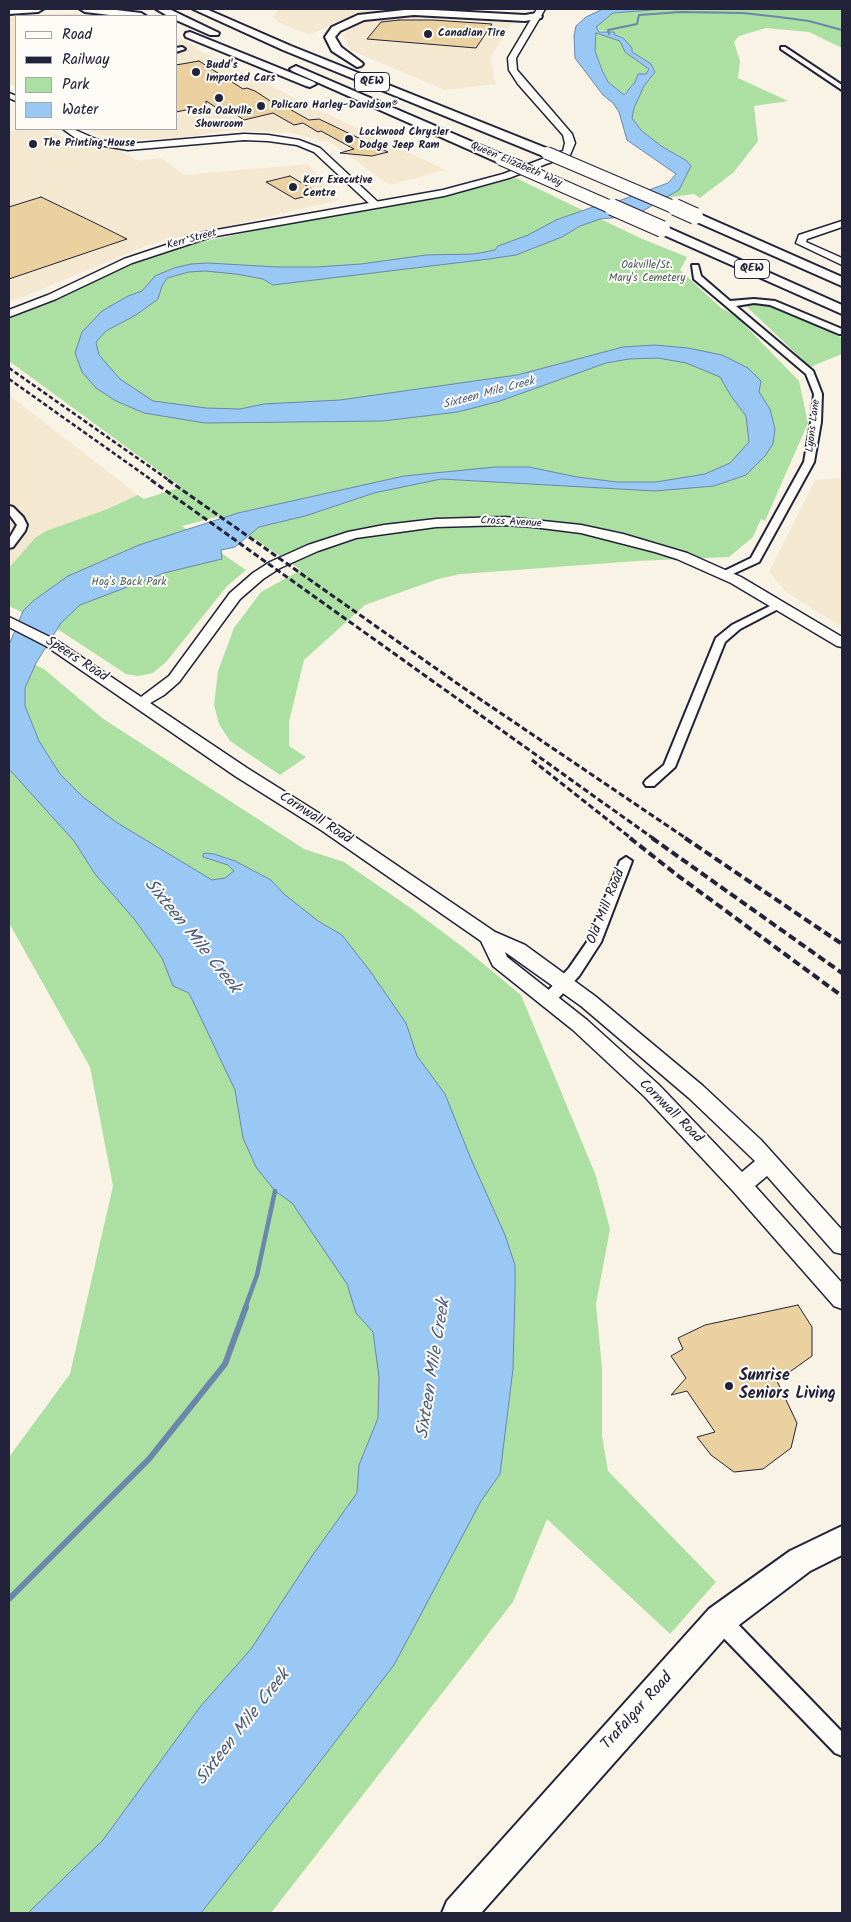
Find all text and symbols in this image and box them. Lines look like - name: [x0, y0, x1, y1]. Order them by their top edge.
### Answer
- legend: [15, 15, 178, 130]
- text: Road: [62, 23, 92, 47]
- place label: Canadian Tire: [438, 27, 505, 41]
- marker: Canadian Tire: [422, 28, 434, 40]
- text: Railway: [62, 48, 109, 72]
- place label: Budd's Imported Cars: [206, 59, 275, 85]
- marker: Budd's Imported Cars: [190, 66, 202, 78]
- road number: QEW: [354, 72, 390, 91]
- text: Park: [62, 73, 89, 97]
- marker: Tesla Oakville Showroom: [213, 92, 225, 104]
- text: Water: [62, 98, 98, 122]
- place label: Policaro Harley-Davidson®: [271, 99, 399, 113]
- marker: Policaro Harley-Davidson®: [255, 100, 267, 112]
- place label: Tesla Oakville Showroom: [186, 105, 252, 131]
- place label: Lockwood Chrysler Dodge Jeep Ram: [359, 126, 449, 152]
- marker: Lockwood Chrysler Dodge Jeep Ram: [343, 133, 355, 145]
- place label: The Printing House: [43, 137, 135, 151]
- marker: The Printing House: [27, 138, 39, 150]
- street label: Queen Elizabeth Way: [468, 140, 564, 190]
- place label: Kerr Executive Centre: [303, 174, 372, 200]
- marker: Kerr Executive Centre: [287, 181, 299, 193]
- street label: Kerr Street: [166, 227, 218, 253]
- park label: Oakville/St. Mary's Cemetery: [609, 259, 685, 285]
- road number: QEW: [734, 260, 770, 278]
- water label: Sixteen Mile Creek: [442, 375, 536, 413]
- street label: Lyons Lane: [804, 399, 824, 453]
- street label: Cross Avenue: [480, 515, 542, 531]
- park label: Hog's Back Park: [92, 576, 166, 590]
- street label: Speers Road: [42, 634, 110, 686]
- street label: Cornwall Road: [275, 789, 355, 849]
- street label: Old Mill Road: [584, 867, 630, 947]
- water label: Sixteen Mile Creek: [138, 875, 244, 999]
- street label: Cornwall Road: [635, 1077, 705, 1147]
- water label: Sixteen Mile Creek: [413, 1298, 457, 1440]
- place label: Sunrise Seniors Living: [739, 1367, 836, 1405]
- marker: Sunrise Seniors Living: [723, 1380, 735, 1392]
- water label: Sixteen Mile Creek: [192, 1666, 296, 1790]
- street label: Trafalgar Road: [598, 1669, 678, 1755]

